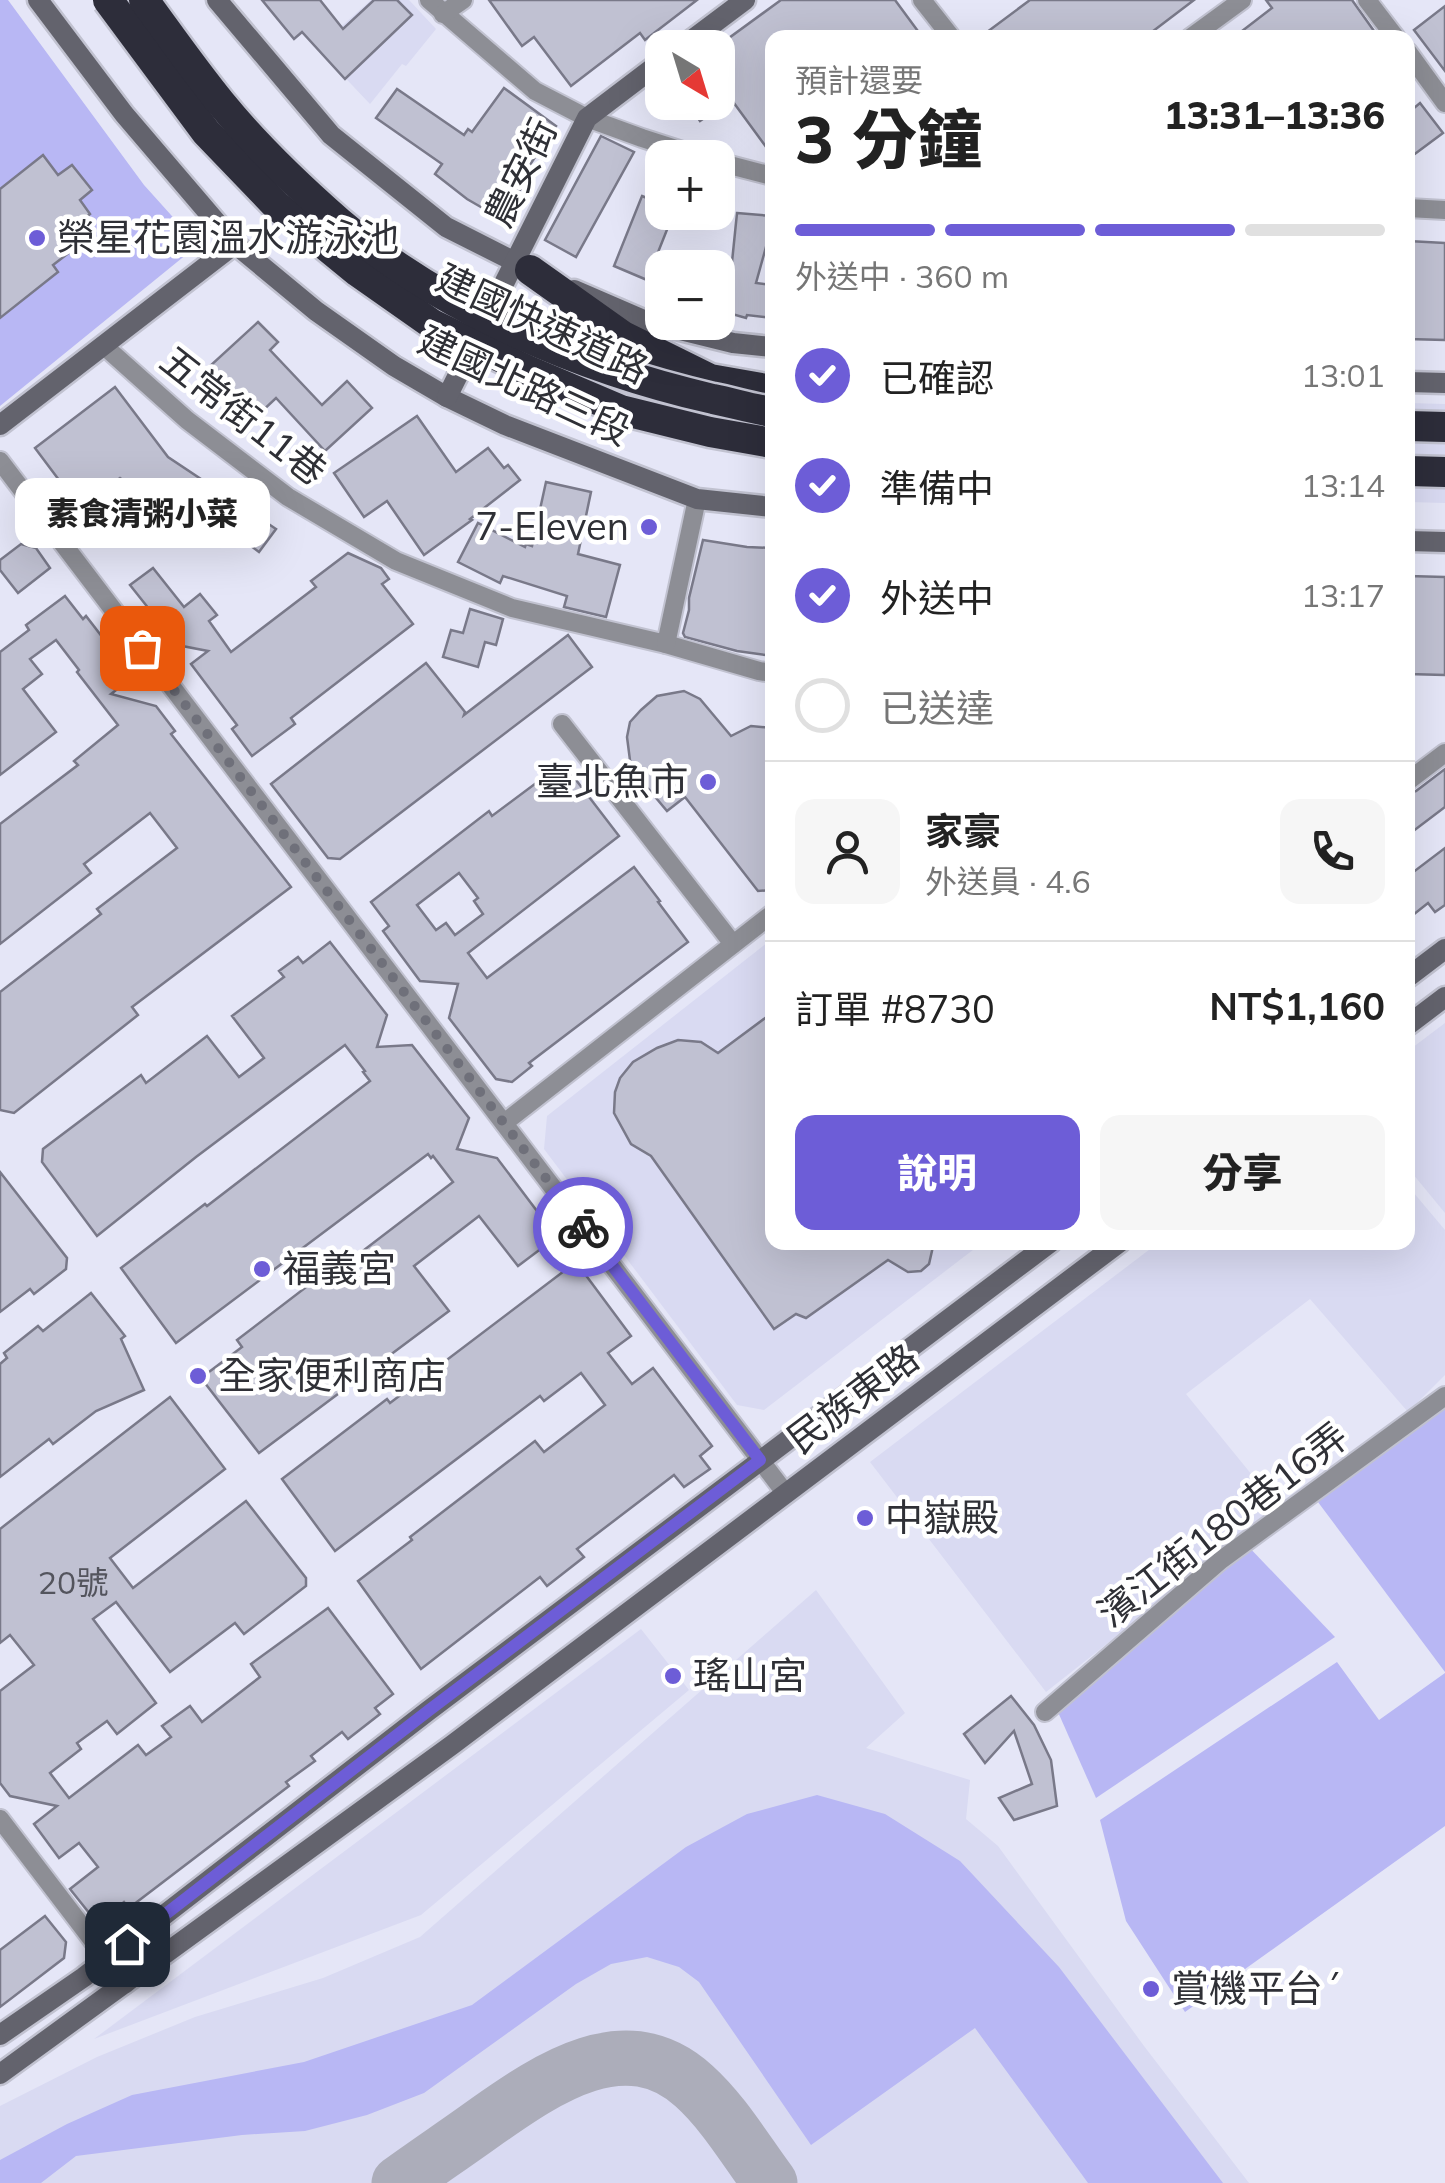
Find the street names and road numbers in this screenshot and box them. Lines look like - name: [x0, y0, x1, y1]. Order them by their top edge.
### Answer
- street label: 農安街: [474, 111, 567, 234]
- street label: 建國快速道路: [429, 253, 656, 393]
- street label: 建國北路三段: [411, 315, 638, 455]
- street label: 五常街11巷: [151, 335, 336, 495]
- street label: 民族東路: [777, 1333, 928, 1463]
- street label: 濱江街180巷16弄: [1088, 1412, 1357, 1637]

